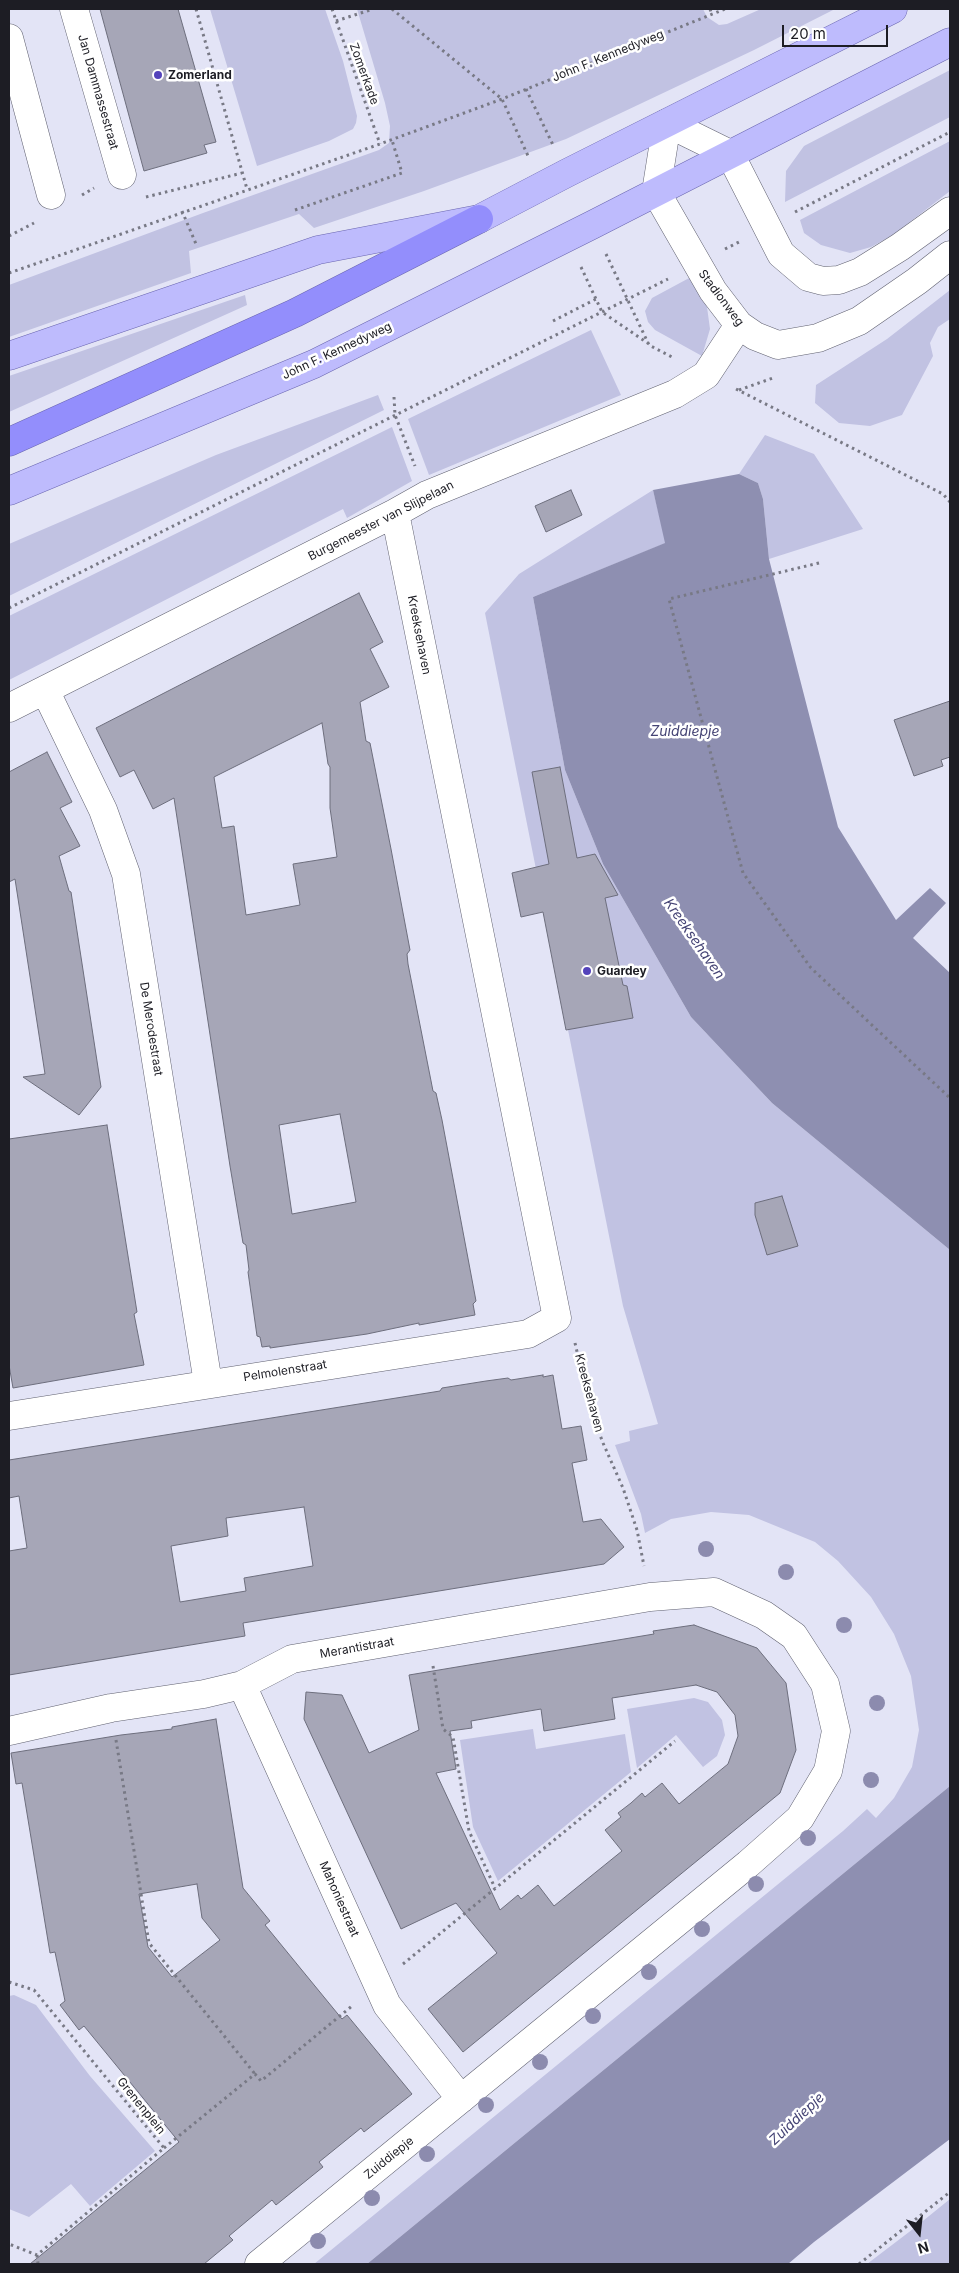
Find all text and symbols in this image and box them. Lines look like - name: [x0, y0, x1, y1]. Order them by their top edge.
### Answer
- scale bar: [784, 15, 890, 47]
- text: 20 m: [790, 24, 826, 43]
- street label: John F. Kennedyweg: [550, 27, 666, 85]
- street label: Jan Dammassestraat: [75, 33, 121, 151]
- street label: Zomerkade: [346, 41, 382, 107]
- place label: Zomerland: [168, 68, 232, 82]
- marker: Zomerland: [152, 69, 164, 81]
- street label: Stadionweg: [695, 267, 747, 329]
- street label: John F. Kennedyweg: [280, 319, 394, 383]
- street label: Burgemeester van Slijpelaan: [306, 478, 456, 564]
- street label: Kreeksehaven: [404, 594, 434, 676]
- water label: Zuiddiepje: [650, 724, 720, 740]
- water label: Kreeksehaven: [660, 896, 728, 982]
- place label: Guardey: [597, 964, 647, 978]
- marker: Guardey: [581, 965, 593, 977]
- street label: De Merodestraat: [136, 981, 166, 1077]
- street label: Kreeksehaven: [572, 1352, 606, 1434]
- street label: Pelmolenstraat: [242, 1357, 328, 1385]
- street label: Merantistraat: [319, 1634, 395, 1662]
- street label: Mahoniestraat: [316, 1859, 362, 1939]
- street label: Grenenplein: [114, 2075, 168, 2137]
- water label: Zuiddiepje: [766, 2089, 828, 2149]
- street label: Zuiddiepje: [361, 2134, 417, 2182]
- north arrow: [894, 2208, 944, 2258]
- text: N: [916, 2238, 931, 2258]

